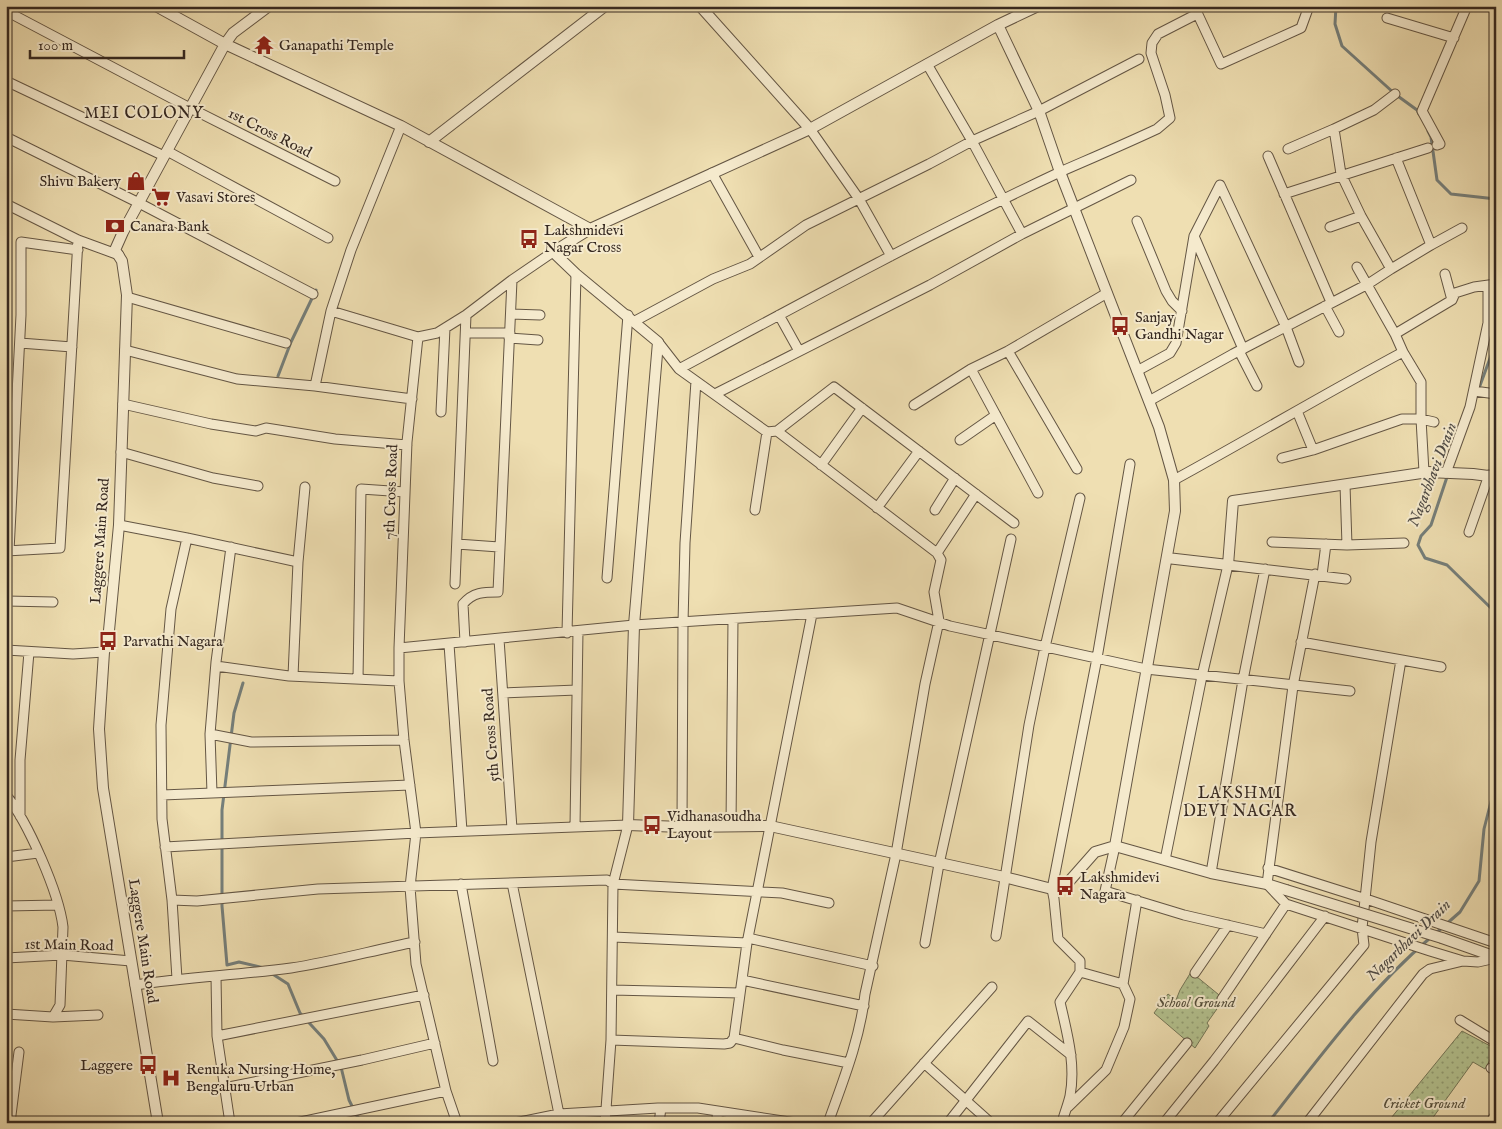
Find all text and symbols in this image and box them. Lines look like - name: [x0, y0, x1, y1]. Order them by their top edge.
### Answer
- scale bar: [30, 28, 184, 60]
- temple icon: Ganapathi Temple: [253, 34, 275, 56]
- text: 100 m: [38, 36, 74, 55]
- place label: Ganapathi Temple: [279, 36, 394, 55]
- district label: MEI COLONY: [84, 104, 204, 124]
- street label: 1st Cross Road: [225, 104, 316, 163]
- shop icon: Shivu Bakery: [125, 170, 147, 192]
- place label: Shivu Bakery: [40, 172, 122, 191]
- supermarket icon: Vasavi Stores: [150, 186, 172, 208]
- place label: Vasavi Stores: [175, 188, 255, 207]
- bank icon: Canara Bank: [104, 215, 126, 237]
- place label: Canara Bank: [130, 217, 210, 236]
- place label: Lakshmidevi Nagar Cross: [544, 221, 624, 257]
- bus stop icon: Lakshmidevi Nagar Cross: [518, 228, 540, 250]
- place label: Sanjay Gandhi Nagar: [1135, 308, 1224, 344]
- bus stop icon: Sanjay Gandhi Nagar: [1109, 315, 1131, 337]
- water label: Nagarbhavi Drain: [1404, 420, 1462, 530]
- street label: 7th Cross Road: [380, 443, 402, 540]
- street label: Laggere Main Road: [86, 477, 114, 604]
- bus stop icon: Parvathi Nagara: [97, 630, 119, 652]
- place label: Parvathi Nagara: [123, 632, 223, 651]
- street label: 5th Cross Road: [478, 687, 504, 782]
- district label: LAKSHMI DEVI NAGAR: [1183, 784, 1297, 822]
- place label: Vidhanasoudha Layout: [666, 807, 762, 843]
- bus stop icon: Vidhanasoudha Layout: [641, 814, 663, 836]
- place label: Lakshmidevi Nagara: [1080, 868, 1160, 904]
- bus stop icon: Lakshmidevi Nagara: [1054, 875, 1076, 897]
- street label: Laggere Main Road: [124, 877, 162, 1006]
- water label: Nagarbhavi Drain: [1362, 896, 1456, 986]
- street label: 1st Main Road: [24, 935, 115, 955]
- park label: School Ground: [1157, 993, 1236, 1012]
- bus stop icon: Laggere: [137, 1054, 159, 1076]
- place label: Laggere: [80, 1056, 133, 1075]
- place label: Renuka Nursing Home, Bengaluru Urban: [186, 1060, 335, 1096]
- hospital icon: Renuka Nursing Home, Bengaluru Urban: [160, 1067, 182, 1089]
- park label: Cricket Ground: [1383, 1094, 1466, 1113]

